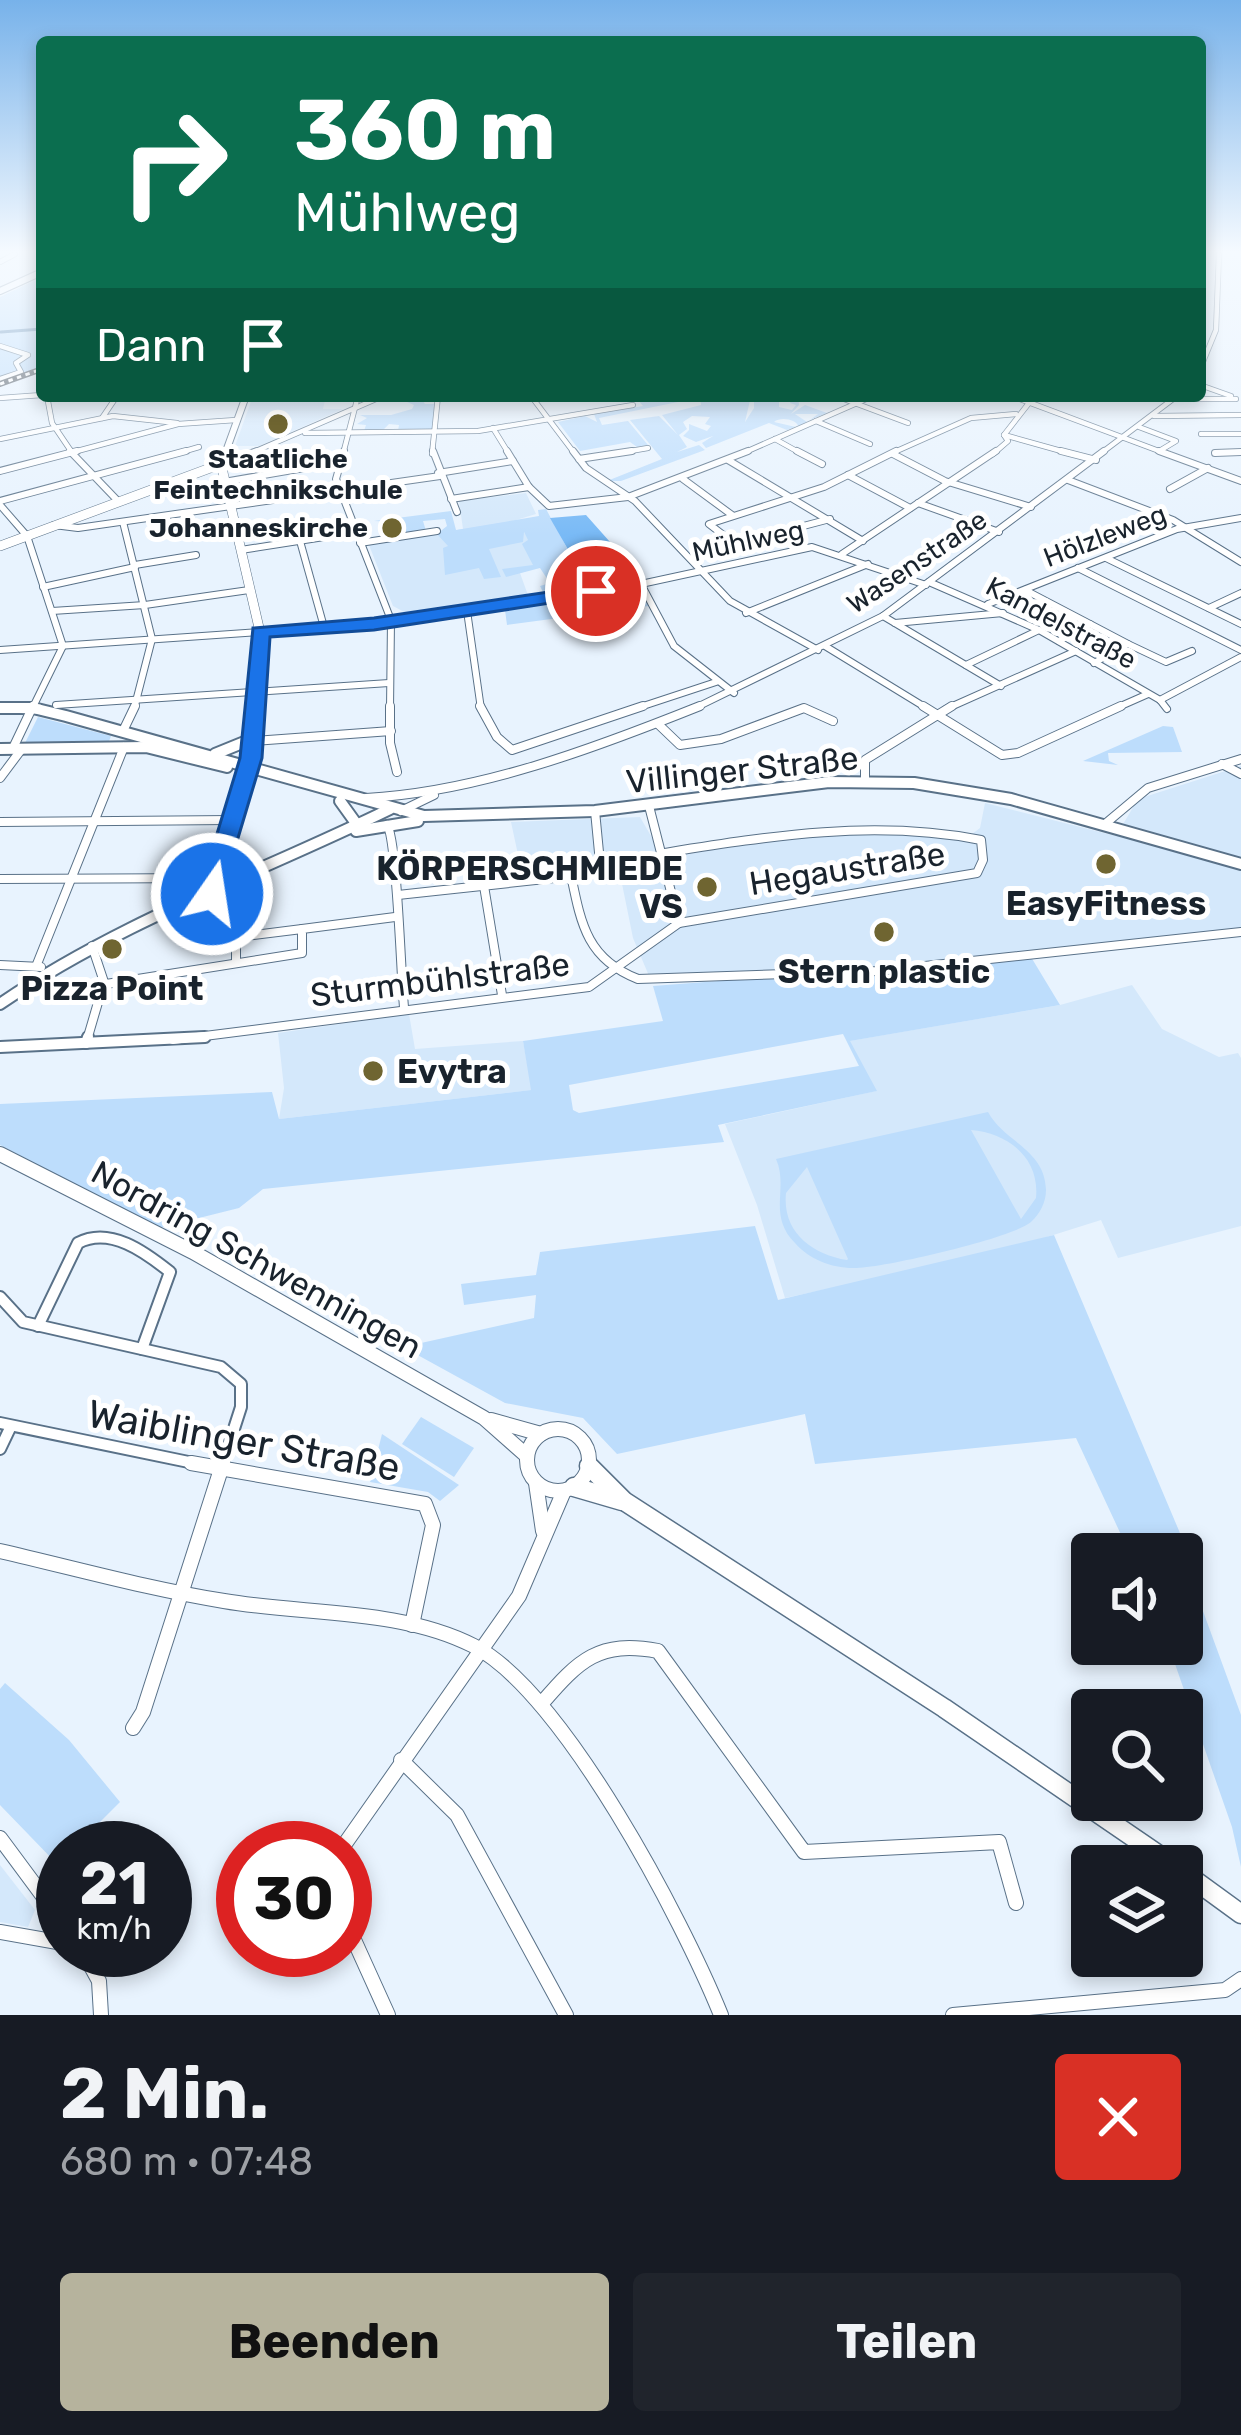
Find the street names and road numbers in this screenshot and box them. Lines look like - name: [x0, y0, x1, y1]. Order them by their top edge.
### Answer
- street label: Hölzleweg: [1039, 498, 1171, 574]
- street label: Wasenstraße: [841, 504, 993, 620]
- street label: Mühlweg: [689, 514, 807, 568]
- street label: Kandelstraße: [981, 570, 1141, 676]
- street label: Villinger Straße: [624, 738, 860, 801]
- street label: Hegaustraße: [746, 834, 948, 903]
- street label: Sturmbühlstraße: [308, 944, 572, 1015]
- street label: Nordring Schwenningen: [85, 1152, 429, 1366]
- street label: Waiblinger Straße: [84, 1391, 403, 1491]

